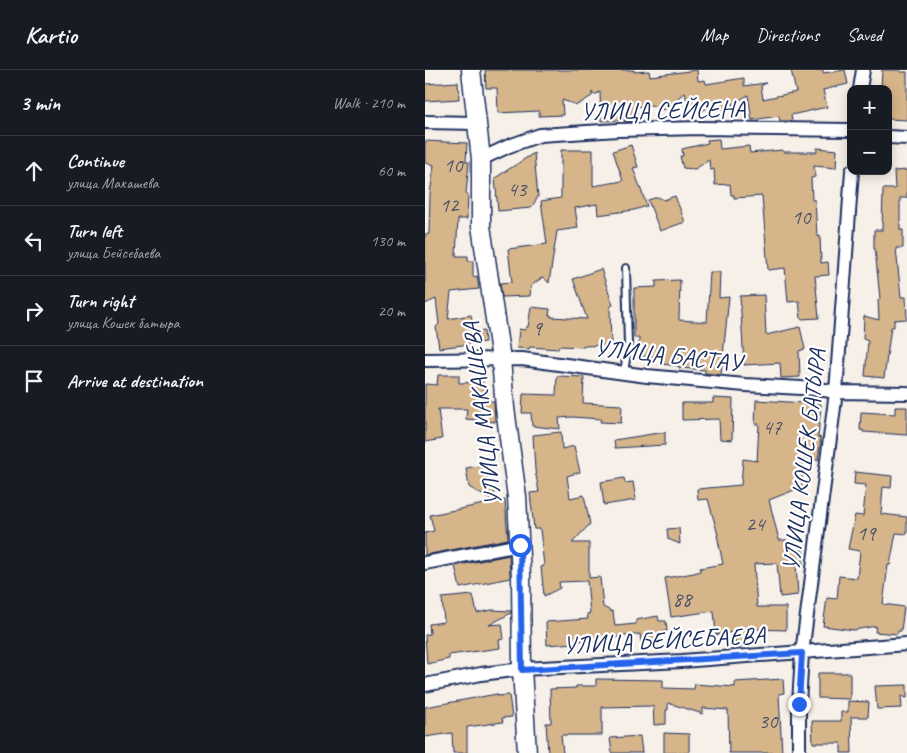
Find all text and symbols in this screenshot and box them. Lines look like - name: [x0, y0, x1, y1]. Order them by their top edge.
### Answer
- text: Kartio: [25, 20, 77, 50]
- text: Map: [701, 24, 728, 46]
- text: Directions: [756, 24, 819, 46]
- text: Saved: [847, 24, 882, 46]
- map controls: [847, 85, 892, 175]
- button: +: [847, 85, 892, 130]
- text: 3 min: [20, 90, 60, 116]
- text: Walk · 210 m: [333, 93, 405, 113]
- street label: УЛИЦА СЕЙСЕНА: [580, 94, 747, 126]
- button: −: [847, 130, 892, 175]
- text: Continue: [67, 149, 124, 173]
- house number: 10: [444, 152, 464, 178]
- icon: ahead: [20, 157, 48, 185]
- text: 60 m: [378, 161, 405, 181]
- text: улица Макашева: [67, 173, 159, 193]
- house number: 43: [508, 176, 528, 202]
- house number: 12: [440, 192, 460, 218]
- house number: 10: [792, 204, 812, 230]
- text: Turn left: [67, 219, 122, 243]
- icon: left: [20, 227, 48, 255]
- text: 130 m: [371, 231, 405, 251]
- text: улица Бейсебаева: [67, 243, 160, 263]
- text: Turn right: [67, 289, 134, 313]
- icon: right: [20, 297, 48, 325]
- text: 20 m: [378, 301, 405, 321]
- text: улица Кошек батыра: [67, 313, 179, 333]
- house number: 9: [532, 315, 543, 341]
- street label: УЛИЦА МАКАШЕВА: [456, 319, 508, 508]
- street label: УЛИЦА БАСТАУ: [593, 332, 746, 378]
- street label: УЛИЦА КОШЕК БАТЫРА: [776, 347, 833, 572]
- icon: arrive: [20, 367, 48, 395]
- text: Arrive at destination: [67, 369, 203, 393]
- house number: 47: [763, 414, 783, 440]
- house number: 24: [746, 511, 767, 537]
- house number: 19: [857, 520, 877, 546]
- route start: [509, 534, 532, 557]
- house number: 88: [673, 586, 694, 612]
- street label: УЛИЦА БЕЙСЕБАЕВА: [562, 620, 767, 660]
- route end: [788, 693, 811, 716]
- house number: 30: [759, 708, 779, 734]

